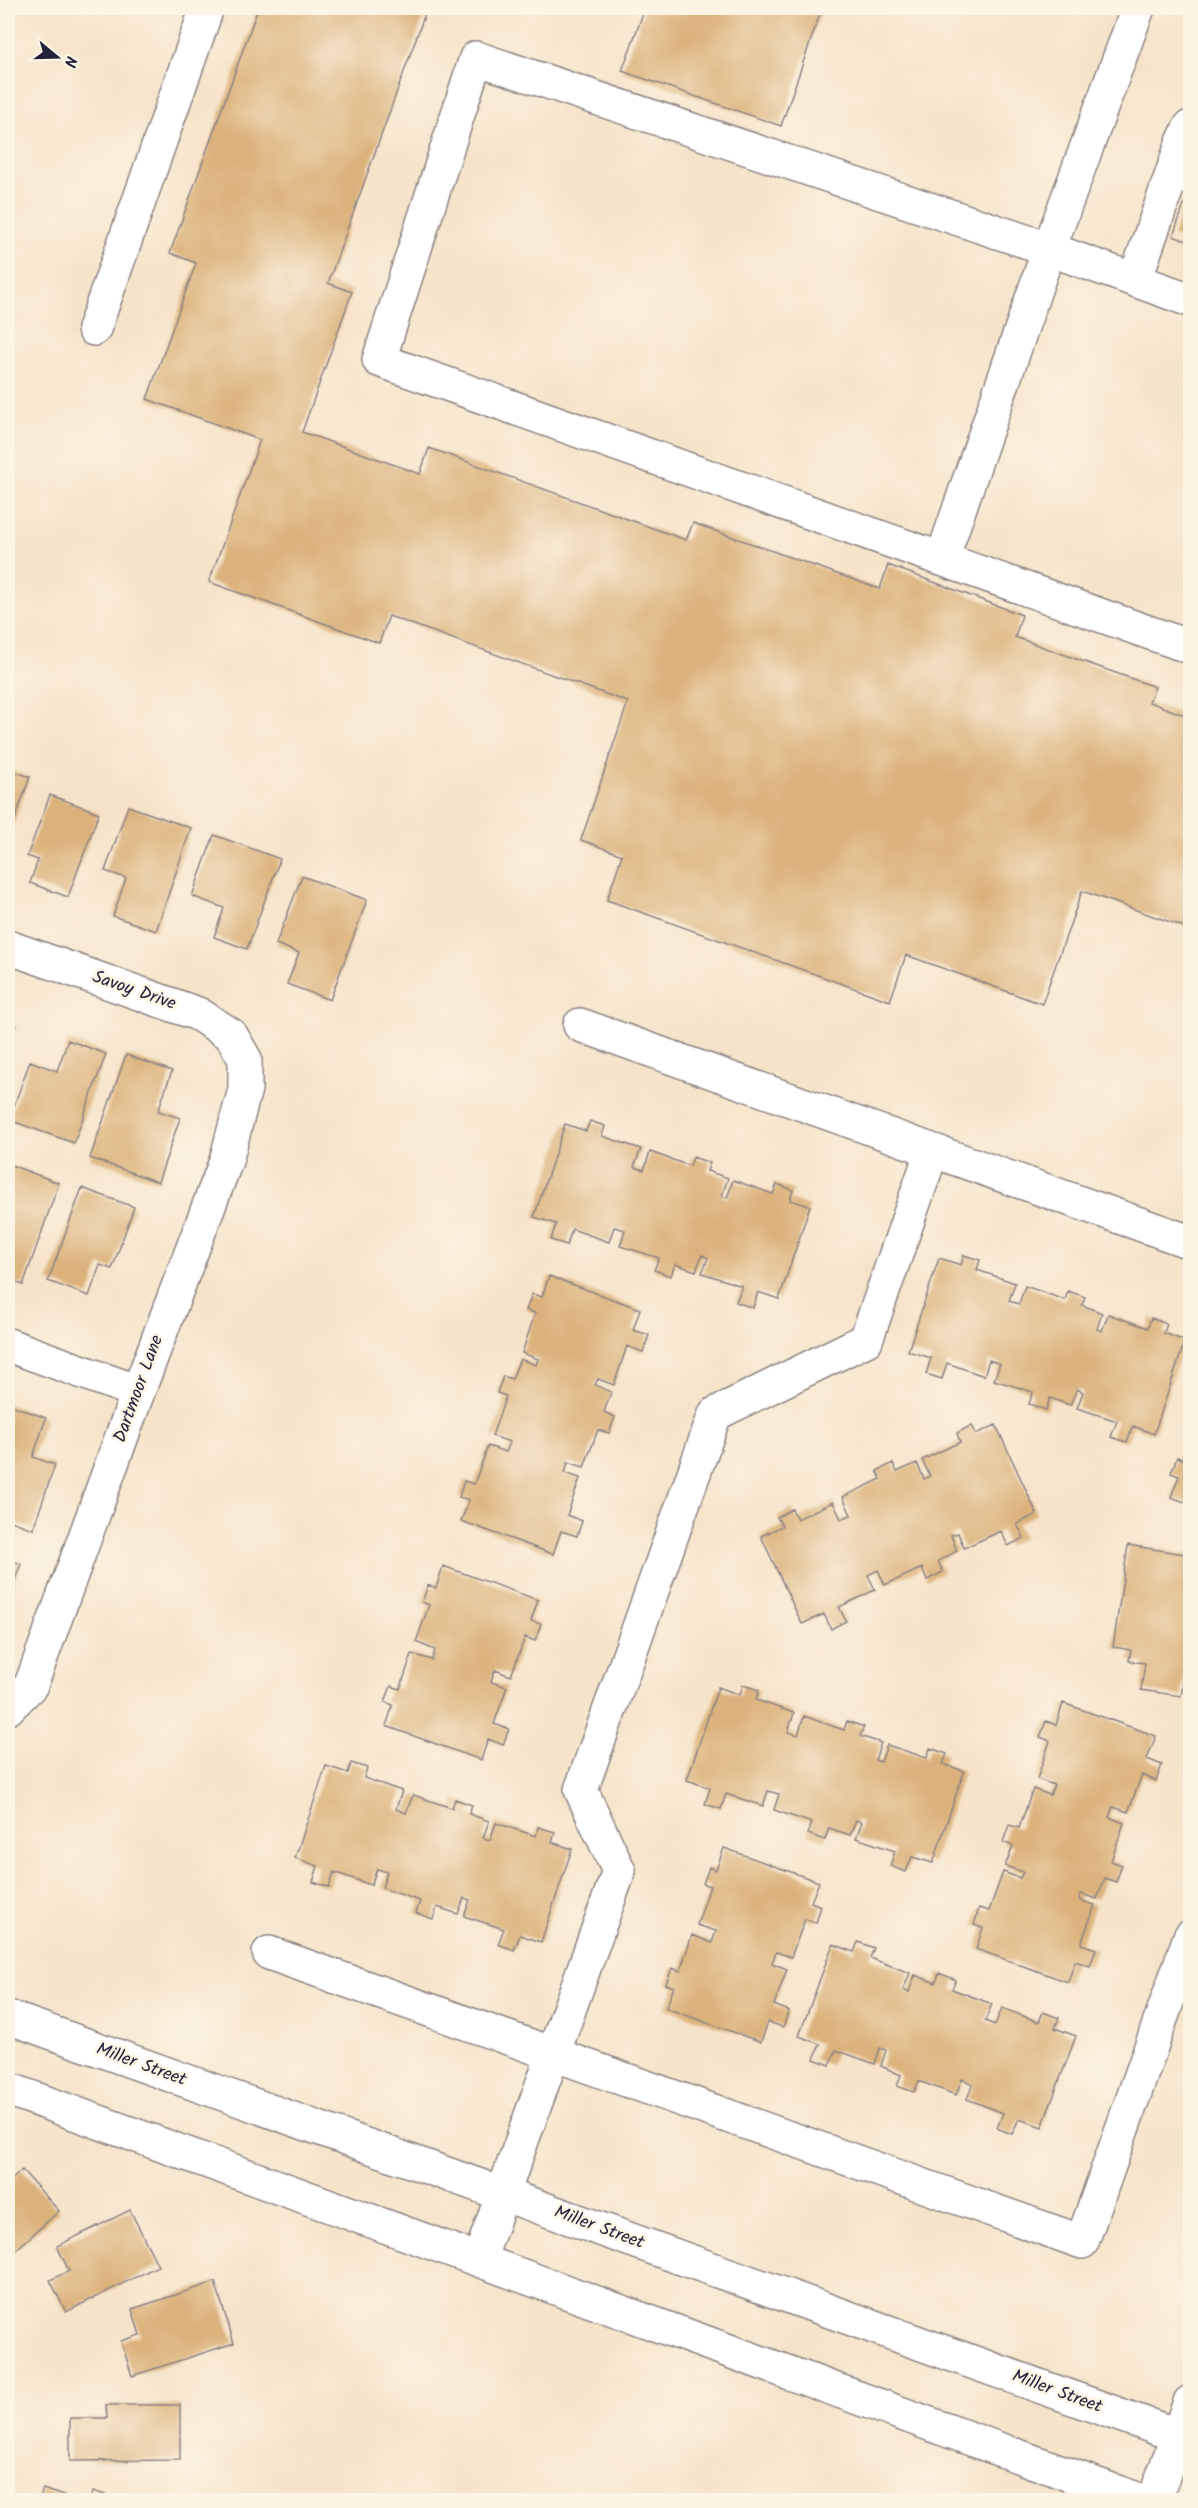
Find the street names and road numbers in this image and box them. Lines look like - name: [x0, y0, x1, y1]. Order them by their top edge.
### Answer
- street label: Savoy Drive: [88, 963, 180, 1019]
- street label: Dartmoor Lane: [106, 1331, 172, 1447]
- street label: Miller Street: [92, 2035, 191, 2095]
- street label: Miller Street: [550, 2198, 649, 2258]
- street label: Miller Street: [1008, 2362, 1107, 2422]

